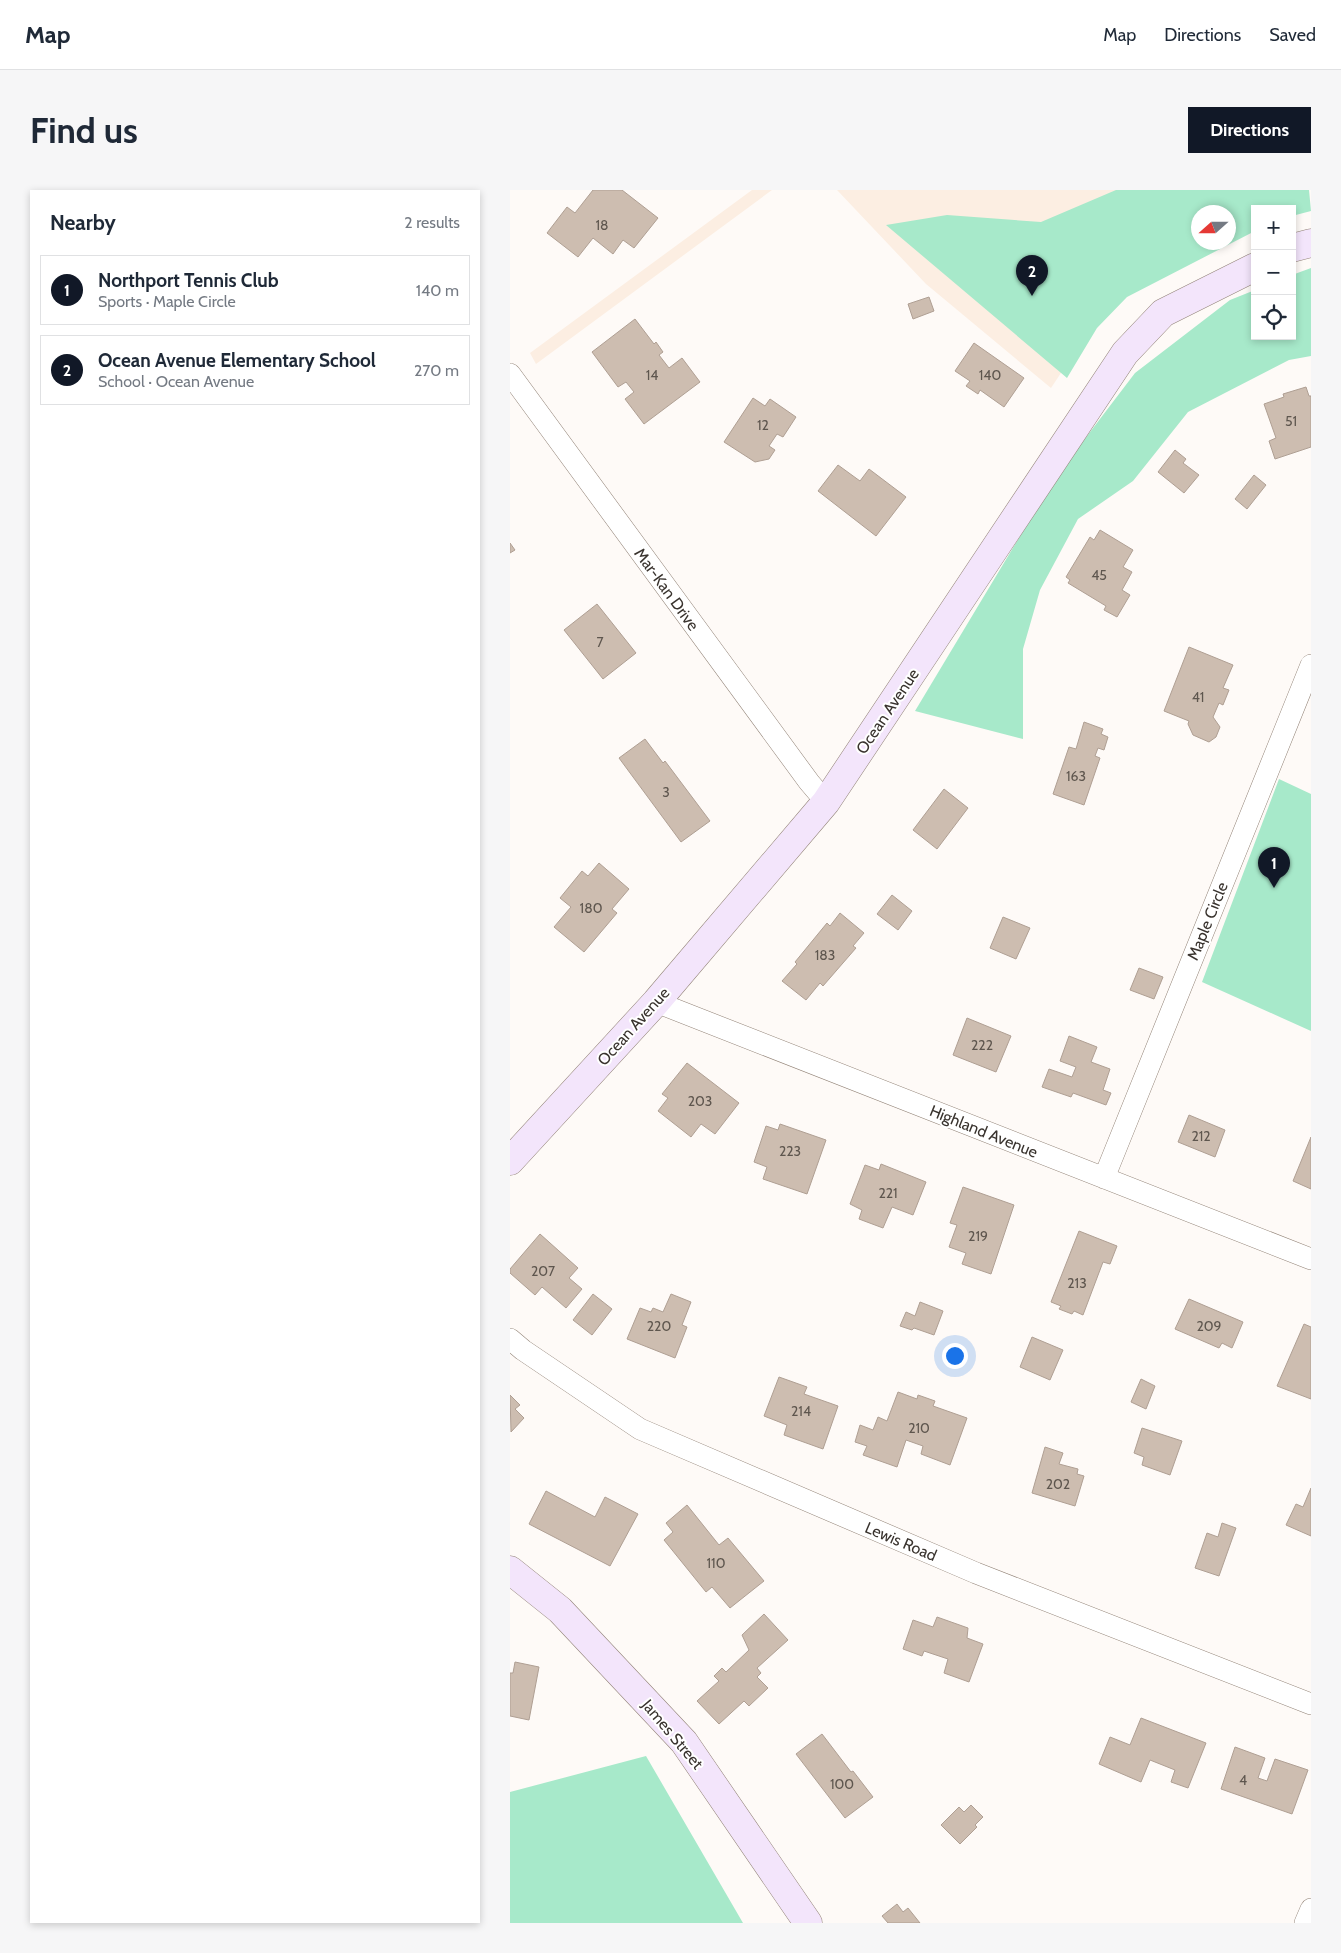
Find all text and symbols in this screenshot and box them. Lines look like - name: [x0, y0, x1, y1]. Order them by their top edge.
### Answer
- text: Map: [25, 20, 71, 49]
- text: Map: [1103, 24, 1136, 46]
- text: Directions: [1164, 24, 1241, 46]
- text: Saved: [1269, 24, 1316, 46]
- button: Directions: [1188, 107, 1311, 153]
- text: Find us: [30, 109, 138, 152]
- north arrow: [1191, 205, 1236, 250]
- map controls: [1251, 205, 1296, 340]
- button: +: [1251, 205, 1296, 250]
- text: Nearby: [50, 210, 116, 235]
- text: 2 results: [404, 213, 460, 232]
- house number: 18: [595, 216, 609, 234]
- button: −: [1251, 250, 1296, 295]
- pin: 2: [1016, 255, 1048, 296]
- text: Northport Tennis Club: [98, 269, 279, 292]
- text: 1: [64, 281, 70, 300]
- text: 140 m: [416, 281, 459, 300]
- text: Sports · Maple Circle: [98, 292, 236, 311]
- button: locate: [1251, 295, 1296, 340]
- text: Ocean Avenue Elementary School: [98, 349, 376, 372]
- text: 2: [63, 361, 71, 380]
- text: 270 m: [414, 361, 459, 380]
- house number: 14: [646, 366, 658, 384]
- house number: 140: [979, 366, 1001, 384]
- text: School · Ocean Avenue: [98, 372, 254, 391]
- house number: 51: [1285, 412, 1297, 430]
- house number: 12: [757, 416, 769, 434]
- street label: Mar-Kan Drive: [630, 544, 703, 634]
- house number: 45: [1091, 566, 1107, 584]
- house number: 7: [596, 633, 604, 651]
- street label: Ocean Avenue: [852, 665, 923, 757]
- house number: 41: [1192, 688, 1204, 706]
- house number: 163: [1066, 767, 1086, 785]
- house number: 3: [662, 783, 670, 801]
- pin: 1: [1258, 847, 1290, 888]
- street label: Maple Circle: [1183, 879, 1232, 963]
- house number: 180: [580, 899, 603, 917]
- house number: 183: [815, 946, 835, 964]
- street label: Ocean Avenue: [593, 983, 673, 1069]
- house number: 222: [971, 1036, 993, 1054]
- house number: 203: [688, 1092, 712, 1110]
- street label: Highland Avenue: [927, 1101, 1041, 1162]
- house number: 212: [1191, 1127, 1211, 1145]
- house number: 223: [779, 1142, 801, 1160]
- house number: 221: [878, 1184, 898, 1202]
- house number: 219: [968, 1227, 988, 1245]
- house number: 207: [531, 1262, 555, 1280]
- house number: 213: [1067, 1274, 1087, 1292]
- house number: 220: [647, 1317, 671, 1335]
- house number: 209: [1196, 1317, 1222, 1335]
- your location: [942, 1343, 968, 1369]
- house number: 214: [791, 1402, 811, 1420]
- house number: 210: [908, 1419, 930, 1437]
- house number: 202: [1046, 1475, 1070, 1493]
- street label: Lewis Road: [862, 1518, 939, 1565]
- house number: 110: [707, 1554, 726, 1572]
- street label: James Street: [637, 1695, 708, 1774]
- house number: 4: [1239, 1771, 1247, 1789]
- house number: 100: [830, 1775, 854, 1793]

